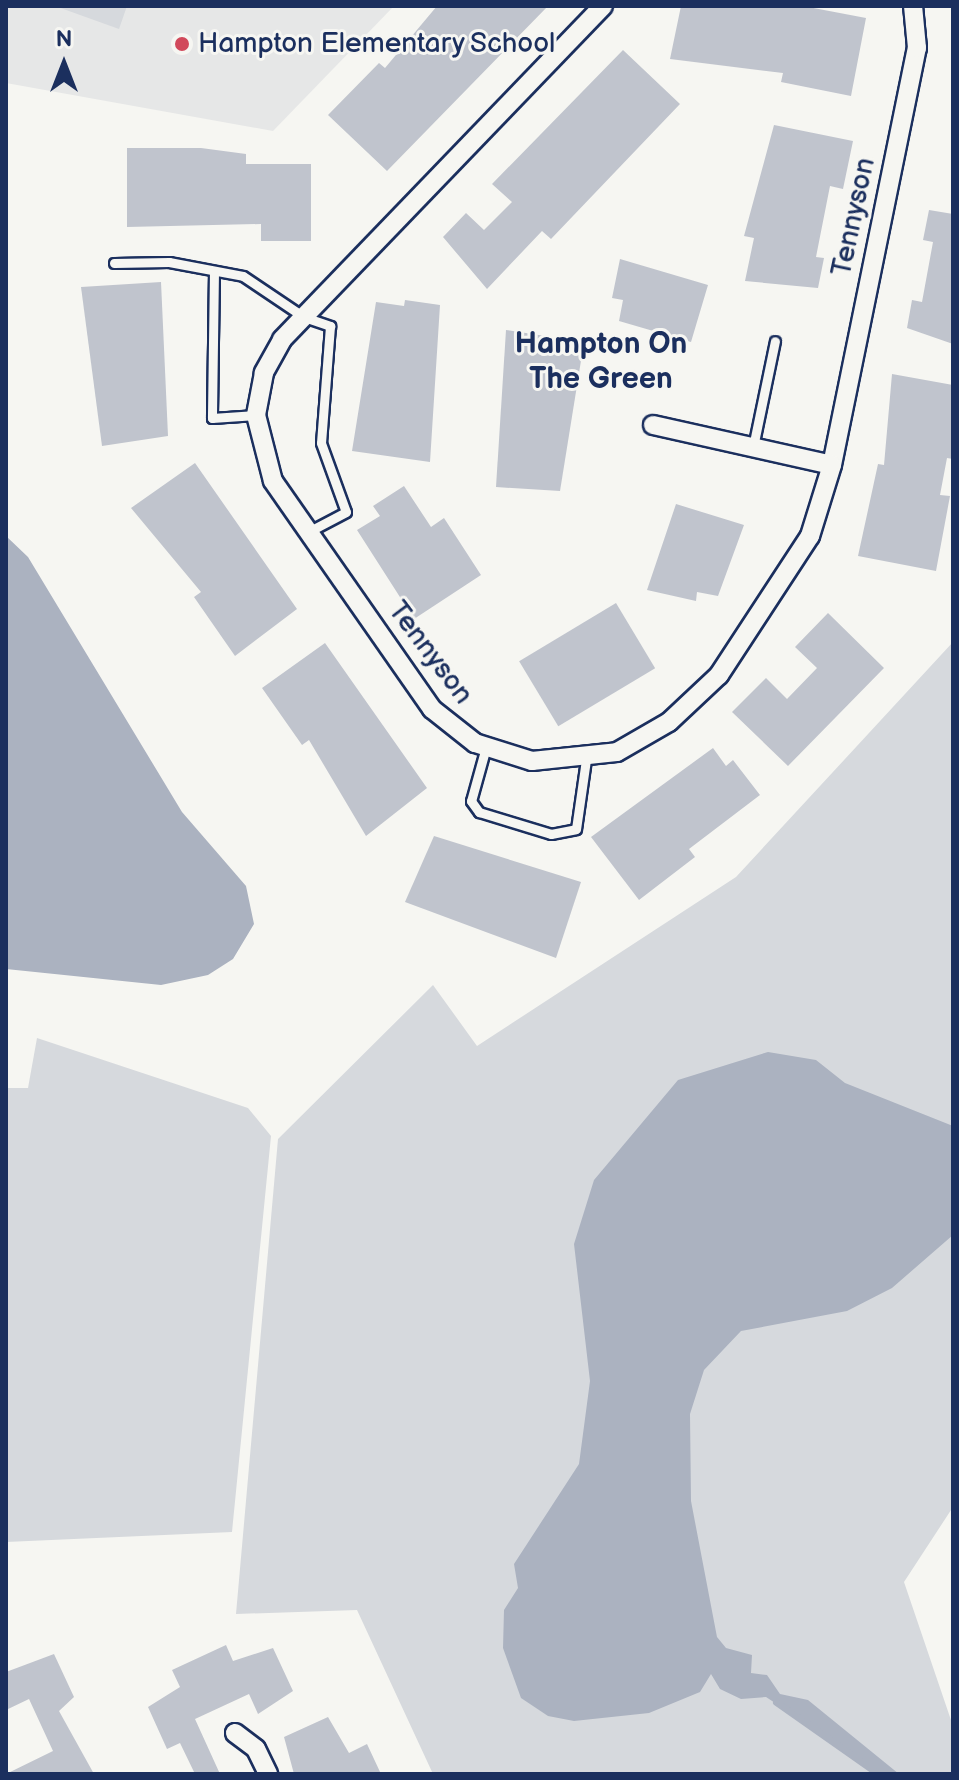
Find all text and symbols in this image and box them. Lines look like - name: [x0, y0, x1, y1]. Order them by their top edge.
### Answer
- north arrow: [24, 24, 104, 104]
- text: N: [56, 26, 72, 53]
- place label: Hampton Elementary School: [198, 27, 558, 61]
- marker: Hampton Elementary School: [173, 35, 191, 53]
- street label: Tennyson: [825, 155, 883, 279]
- district label: Hampton On The Green: [515, 326, 687, 396]
- street label: Tennyson: [380, 595, 480, 711]

